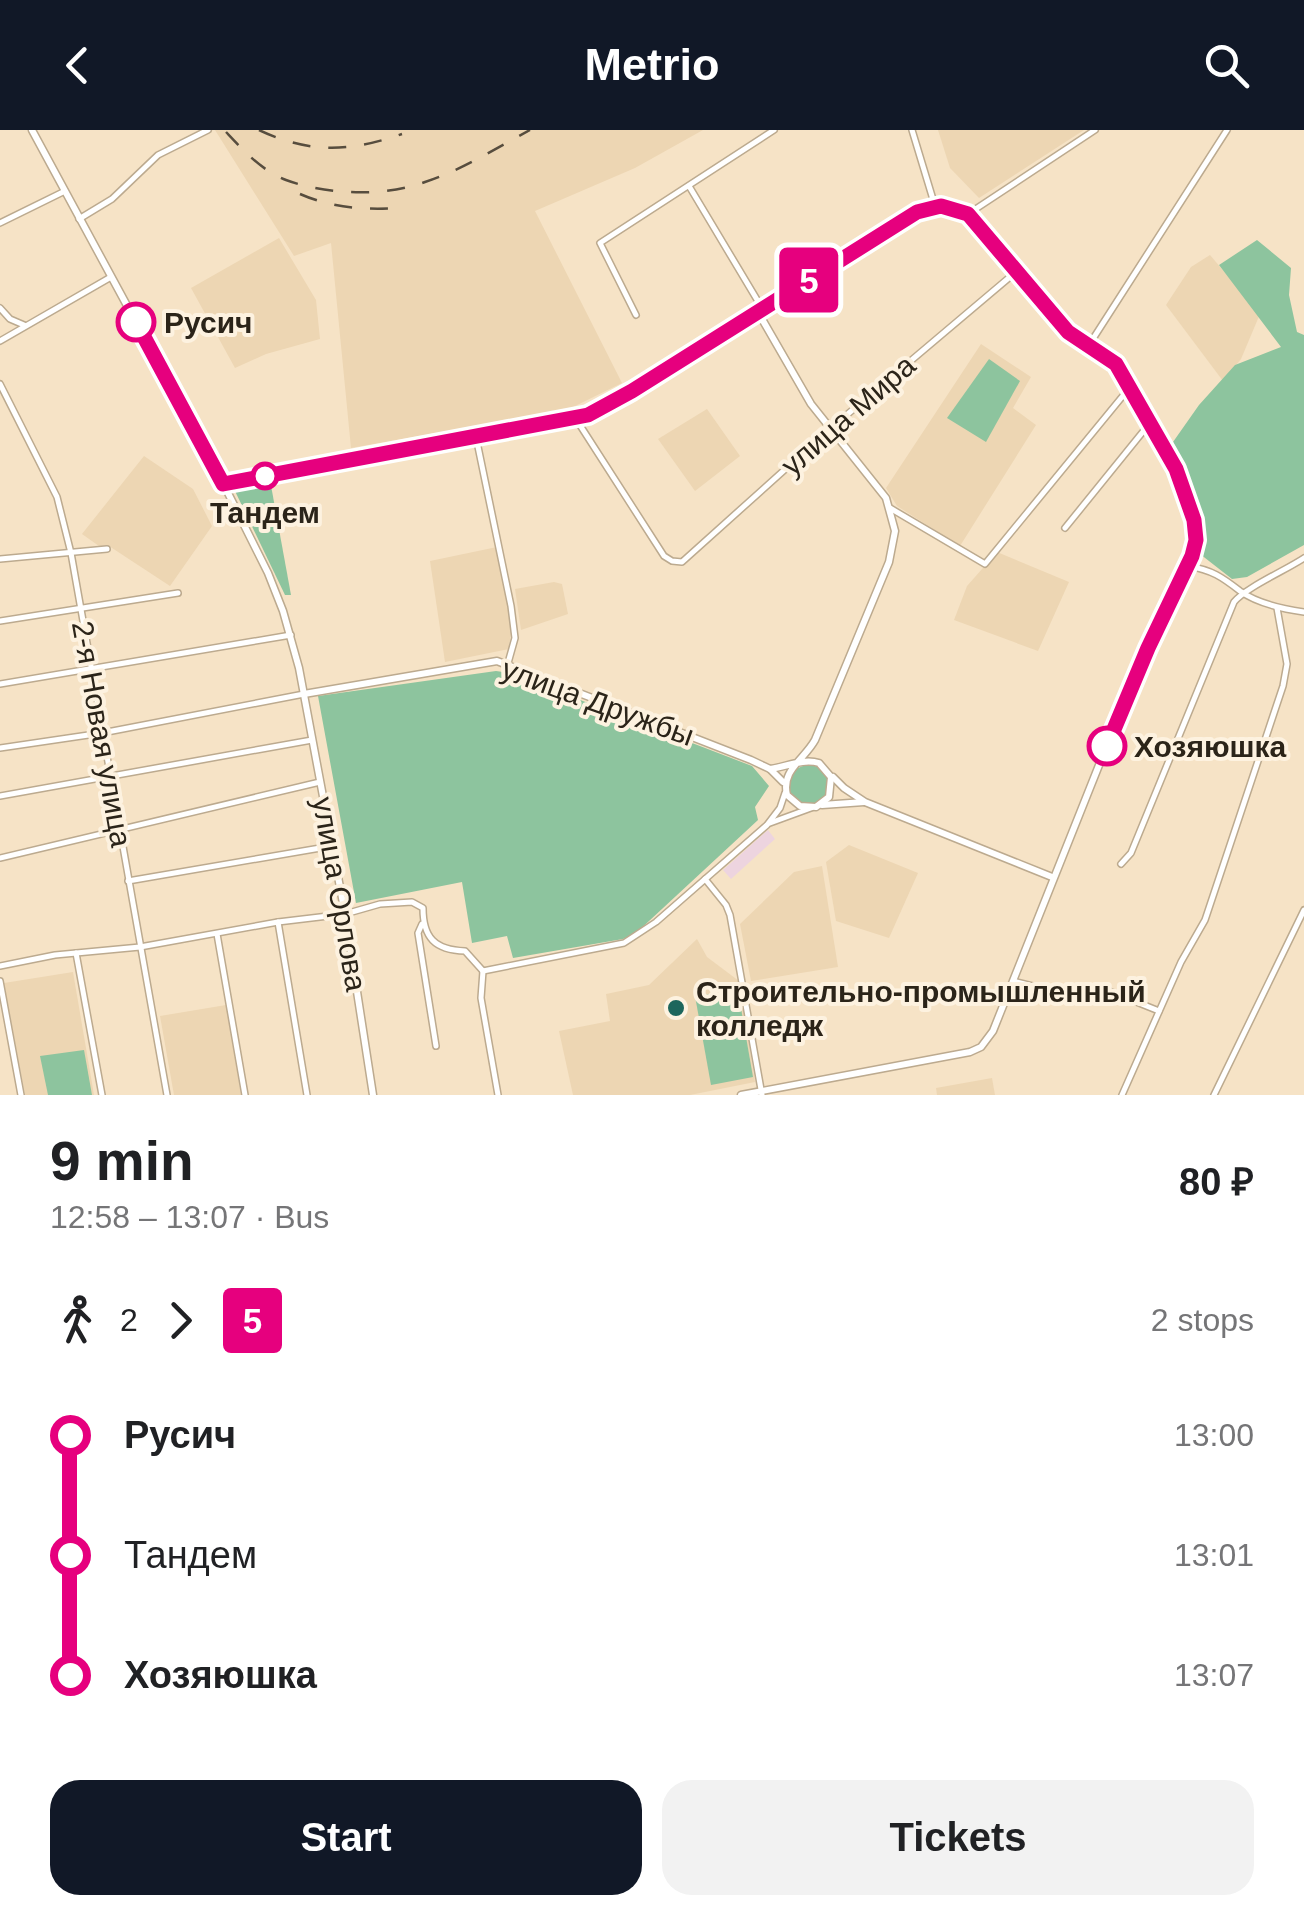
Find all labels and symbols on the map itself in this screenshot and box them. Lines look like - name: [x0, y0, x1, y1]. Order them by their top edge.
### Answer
- line badge: 5: [776, 248, 842, 312]
- marker: Русич: [117, 303, 155, 341]
- place label: Русич: [164, 306, 253, 339]
- street label: улица Мира: [775, 348, 922, 482]
- marker: Тандем: [252, 463, 278, 489]
- place label: Тандем: [210, 496, 320, 529]
- street label: 2-я Новая улица: [66, 618, 138, 850]
- street label: улица Дружбы: [497, 652, 699, 752]
- marker: Хозяюшка: [1088, 727, 1126, 765]
- place label: Хозяюшка: [1134, 730, 1287, 763]
- street label: улица Орлова: [307, 794, 373, 994]
- place label: Строительно-промышленный колледж: [696, 975, 1146, 1042]
- marker: Строительно-промышленный колледж: [665, 997, 687, 1019]

